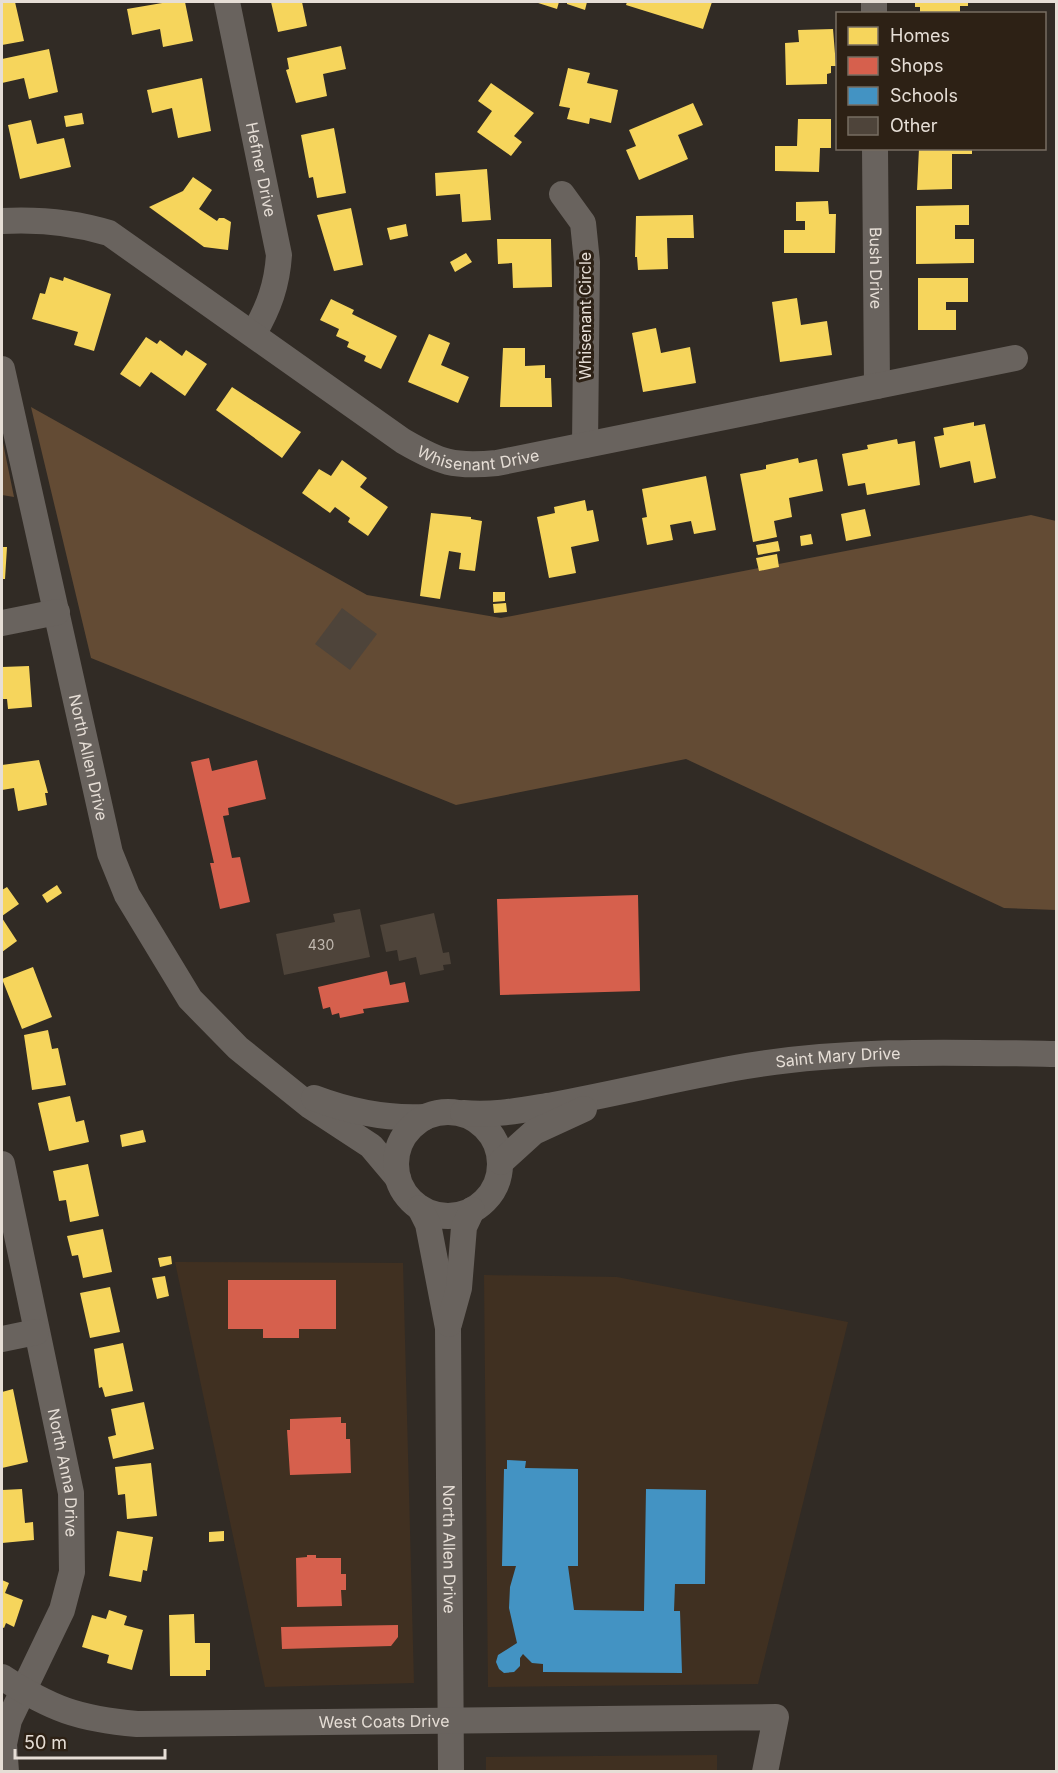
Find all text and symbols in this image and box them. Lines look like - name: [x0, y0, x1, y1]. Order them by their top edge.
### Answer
- legend: [836, 12, 1046, 150]
- text: Homes: [890, 25, 950, 46]
- text: Shops: [890, 55, 944, 76]
- text: Schools: [890, 85, 958, 106]
- text: Other: [890, 115, 938, 136]
- street label: Hefner Drive: [242, 120, 281, 219]
- street label: Bush Drive: [866, 227, 886, 309]
- street label: Whisenant Circle: [575, 252, 595, 380]
- street label: Whisenant Drive: [414, 441, 541, 474]
- street label: North Allen Drive: [65, 692, 112, 823]
- house number: 430: [308, 936, 334, 953]
- street label: Saint Mary Drive: [774, 1043, 901, 1072]
- street label: North Anna Drive: [43, 1406, 82, 1537]
- street label: North Allen Drive: [439, 1485, 460, 1614]
- street label: West Coats Drive: [319, 1711, 450, 1732]
- scale bar: [15, 1722, 165, 1760]
- text: 50 m: [24, 1732, 67, 1753]

